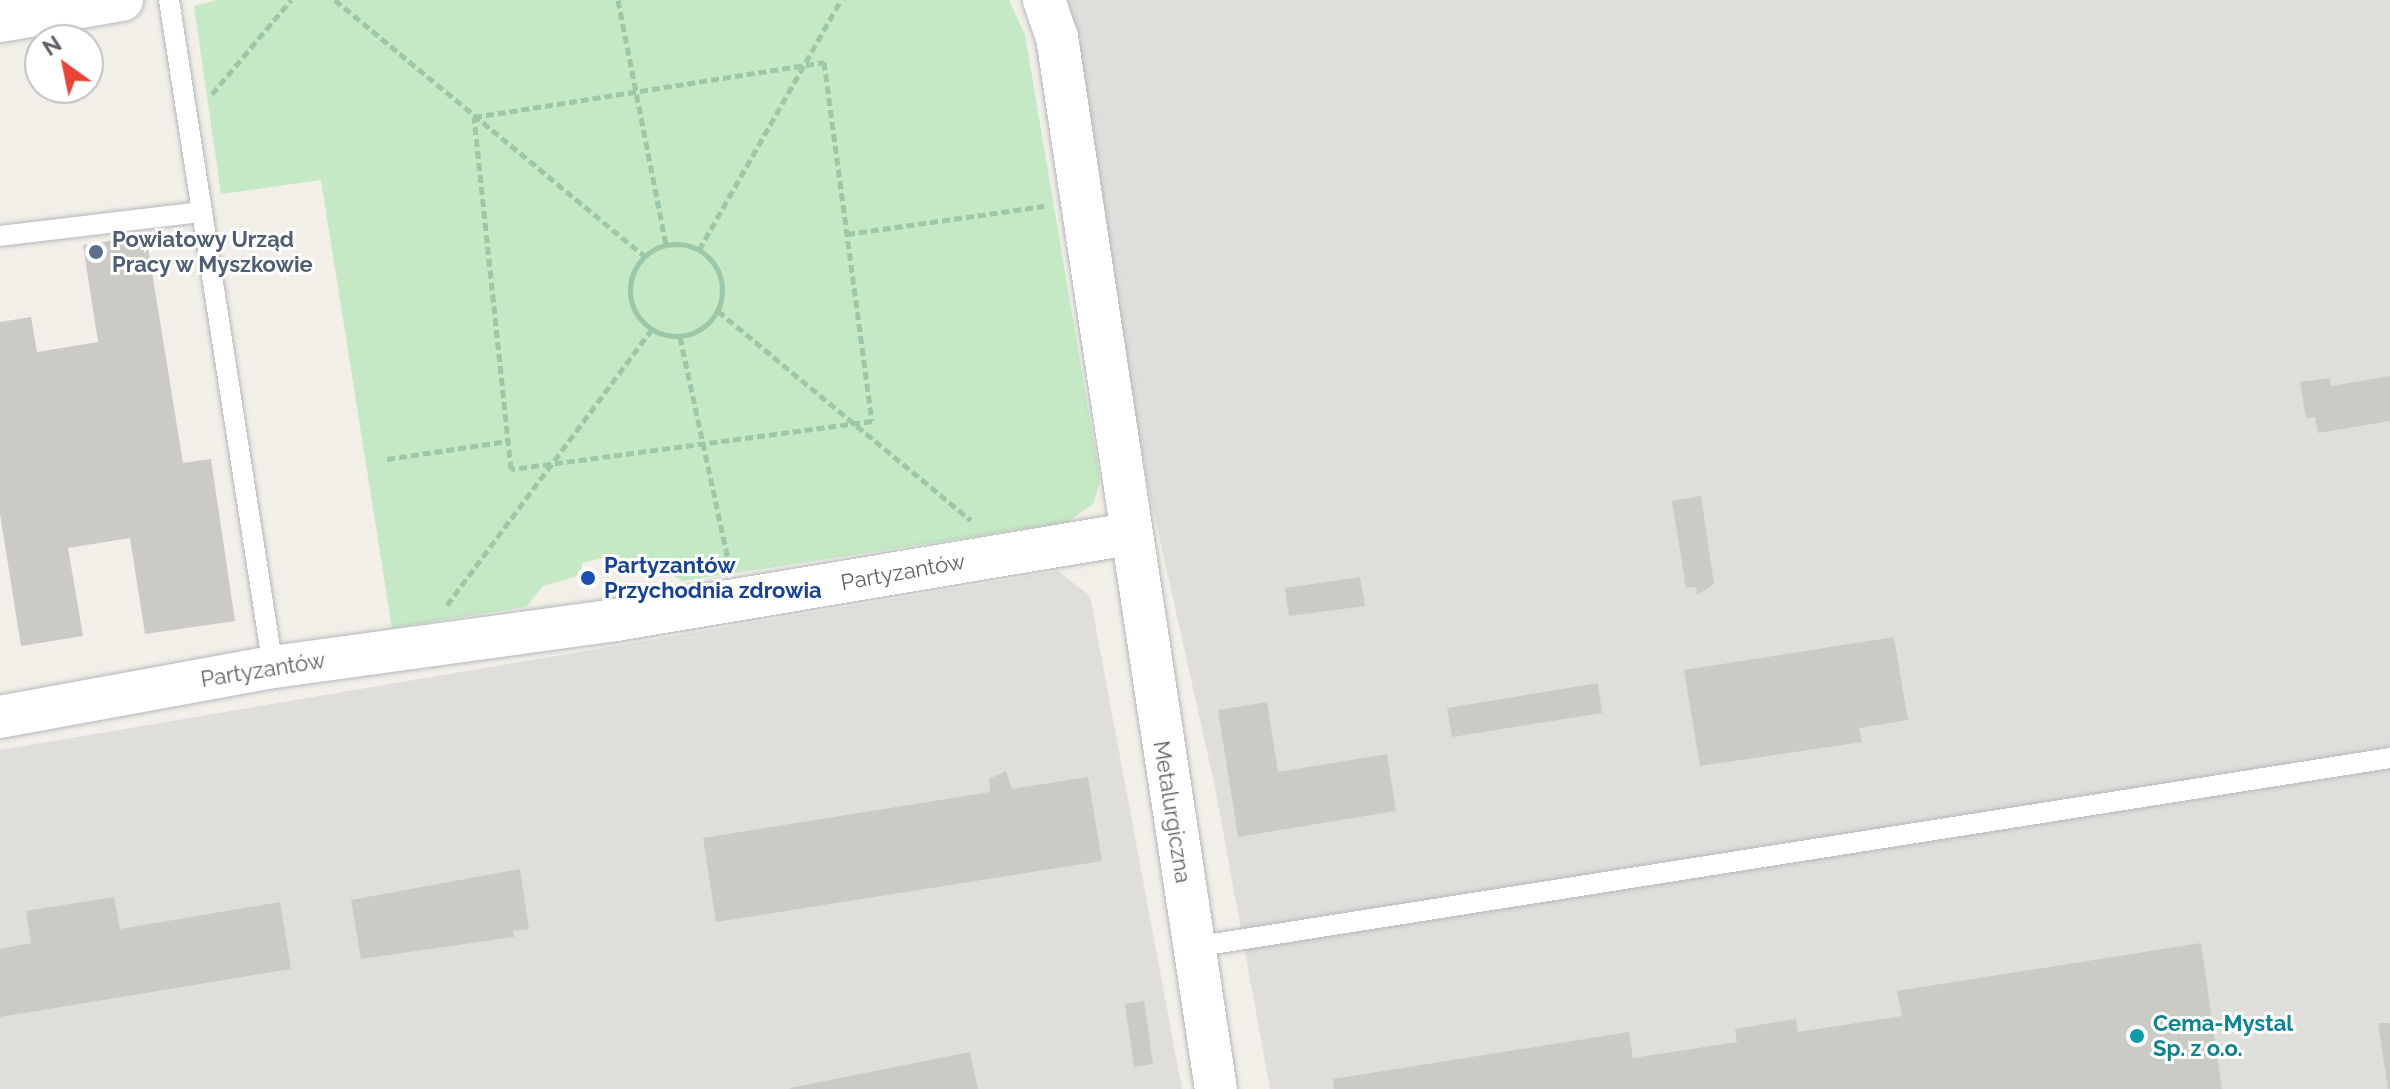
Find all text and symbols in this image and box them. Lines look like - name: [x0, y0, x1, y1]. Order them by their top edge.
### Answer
- north arrow: [24, 24, 104, 104]
- text: N: [38, 30, 66, 61]
- place label: Powiatowy Urząd Pracy w Myszkowie: [112, 226, 315, 278]
- marker: Powiatowy Urząd Pracy w Myszkowie: [87, 243, 105, 261]
- street label: Partyzantów: [839, 548, 967, 596]
- place label: Partyzantów Przychodnia zdrowia: [604, 552, 822, 604]
- marker: Partyzantów Przychodnia zdrowia: [579, 569, 597, 587]
- street label: Partyzantów: [199, 647, 327, 693]
- street label: Metalurgiczna: [1148, 739, 1196, 885]
- place label: Cema-Mystal Sp. z o.o.: [2153, 1010, 2293, 1062]
- marker: Cema-Mystal Sp. z o.o.: [2128, 1027, 2146, 1045]

